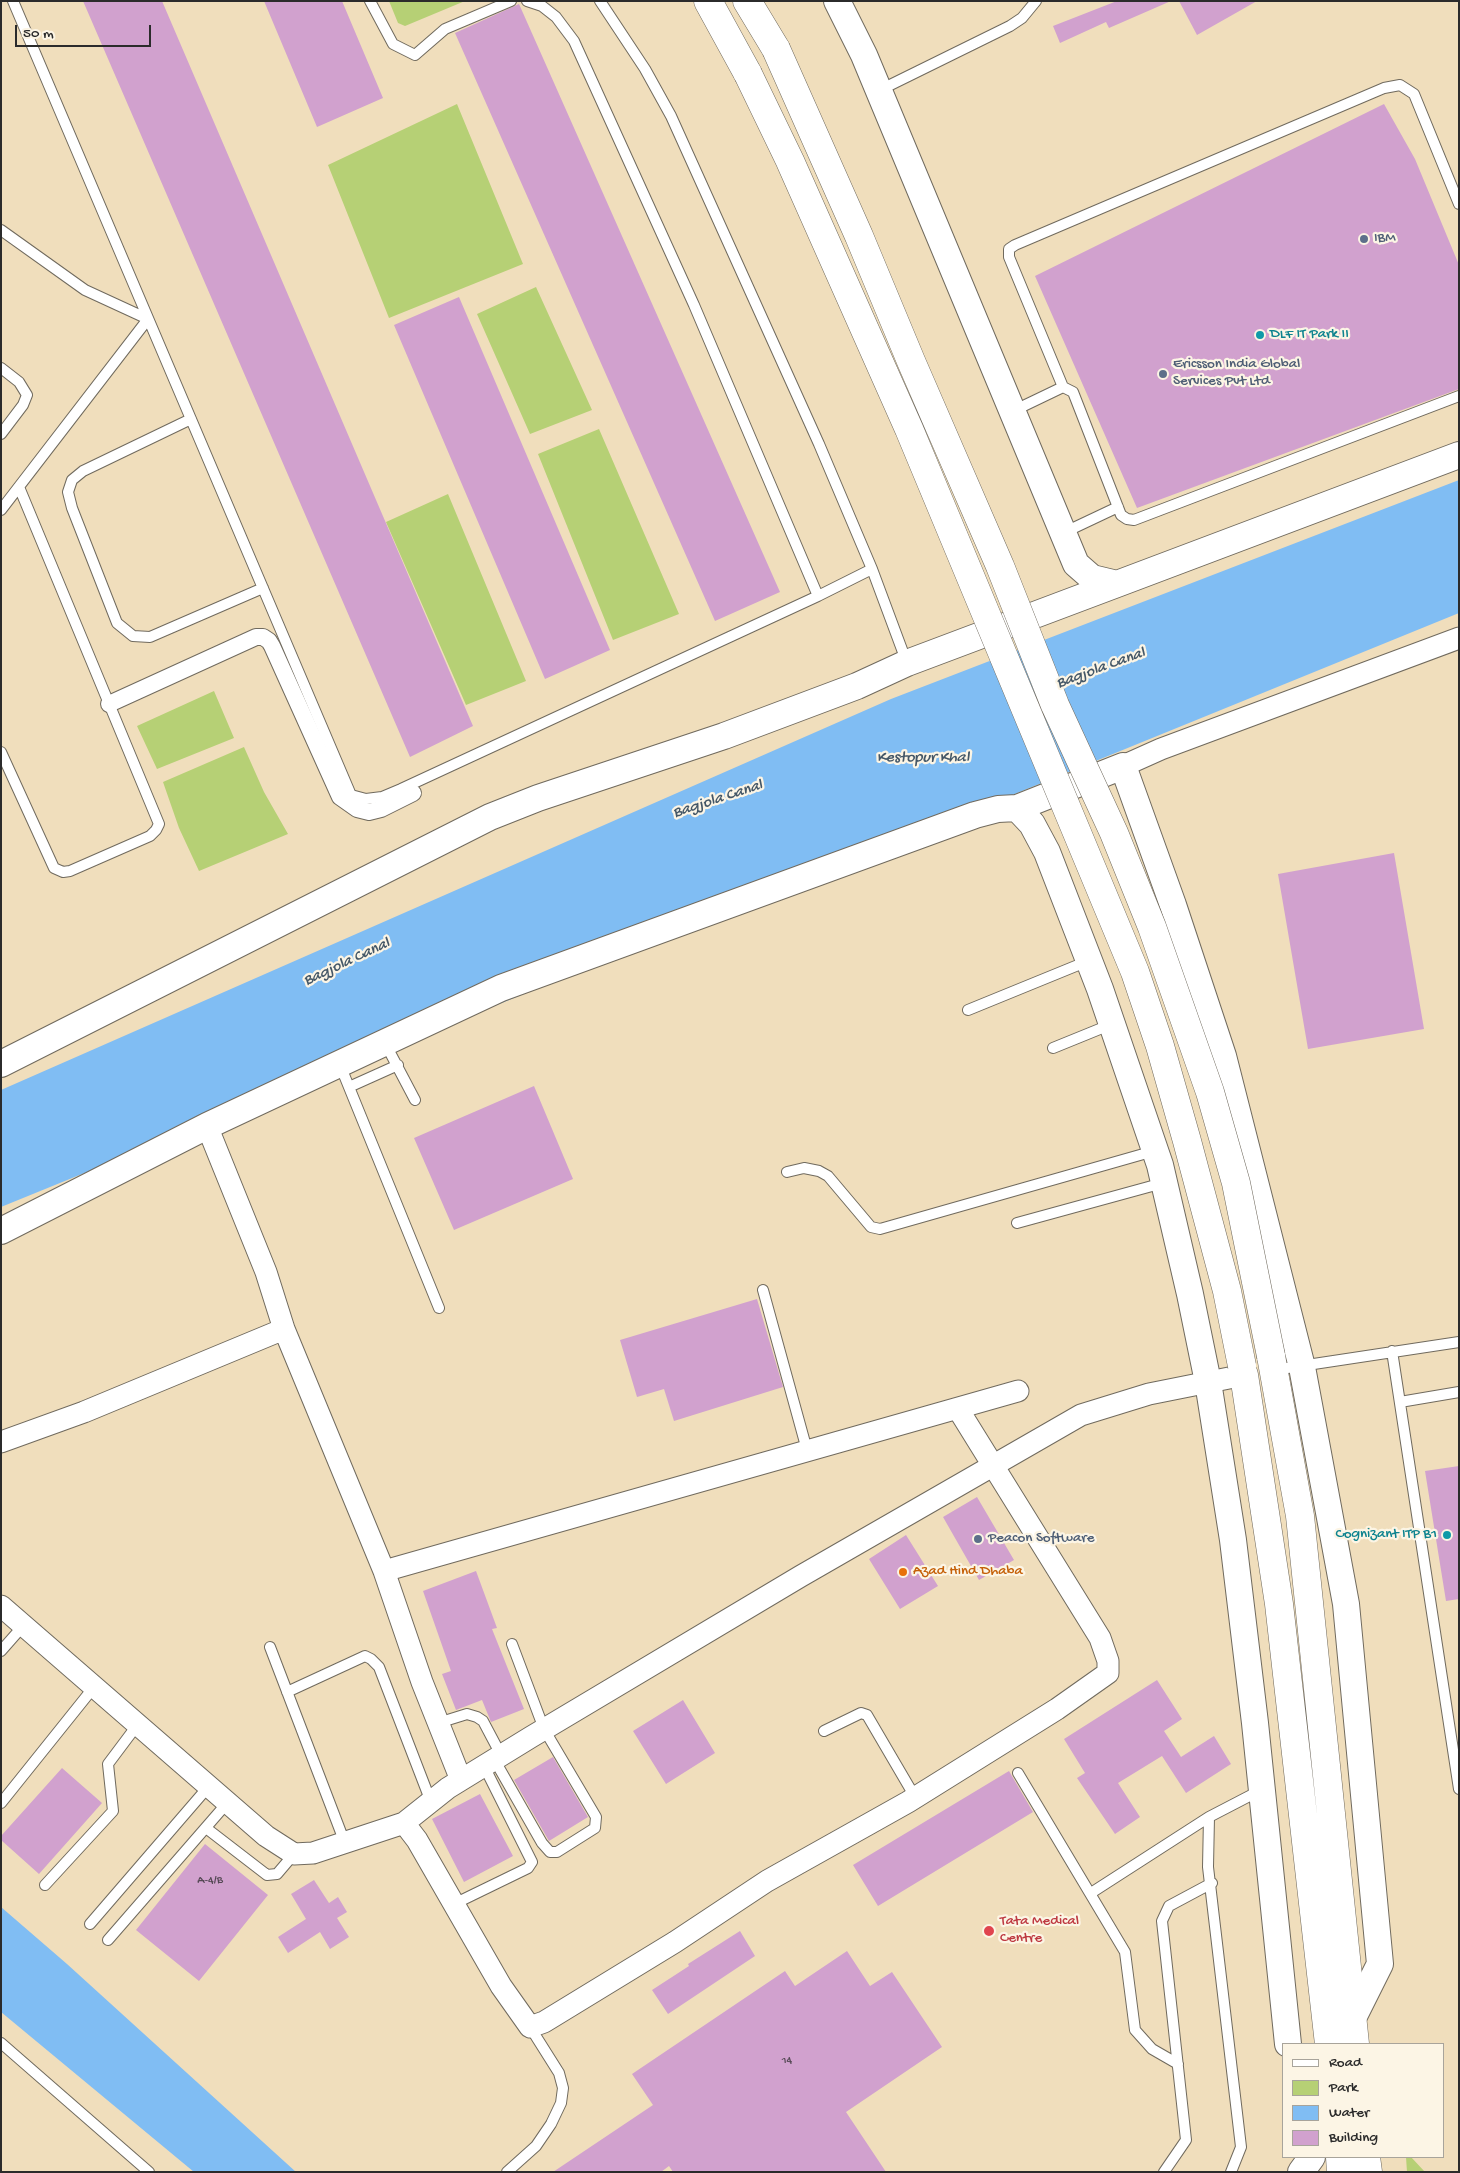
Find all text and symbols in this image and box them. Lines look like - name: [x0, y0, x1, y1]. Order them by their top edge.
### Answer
- scale bar: [18, 15, 154, 47]
- text: 50 m: [23, 25, 54, 43]
- place label: IBM: [1374, 230, 1396, 248]
- marker: IBM: [1358, 233, 1370, 245]
- place label: DLF IT Park II: [1270, 326, 1349, 344]
- marker: DLF IT Park II: [1254, 329, 1266, 341]
- place label: Ericsson India Global Services Pvt Ltd: [1173, 356, 1300, 391]
- marker: Ericsson India Global Services Pvt Ltd: [1157, 368, 1169, 380]
- water label: Bagjola Canal: [1054, 644, 1148, 694]
- water label: Kestopur Khal: [877, 749, 969, 769]
- water label: Bagjola Canal: [671, 777, 765, 823]
- water label: Bagjola Canal: [301, 935, 393, 991]
- place label: Cognizant ITP B1: [1336, 1526, 1437, 1544]
- marker: Cognizant ITP B1: [1441, 1529, 1453, 1541]
- place label: Peacon Software: [988, 1530, 1094, 1548]
- marker: Peacon Software: [972, 1533, 984, 1545]
- place label: Azad Hind Dhaba: [913, 1563, 1023, 1581]
- marker: Azad Hind Dhaba: [897, 1566, 909, 1578]
- house number: A-4/B: [197, 1874, 223, 1888]
- place label: Tata Medical Centre: [1000, 1913, 1079, 1948]
- marker: Tata Medical Centre: [982, 1924, 996, 1938]
- legend: [1282, 2043, 1445, 2158]
- house number: 14: [782, 2054, 792, 2068]
- text: Road: [1329, 2054, 1362, 2072]
- text: Park: [1329, 2079, 1358, 2097]
- text: Water: [1329, 2104, 1369, 2122]
- text: Building: [1329, 2129, 1378, 2147]

